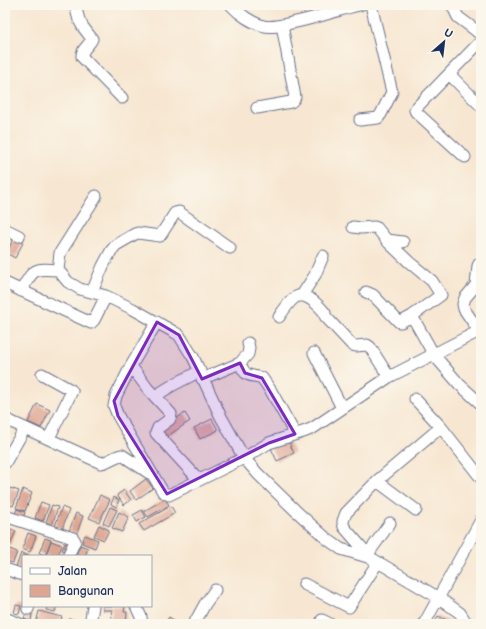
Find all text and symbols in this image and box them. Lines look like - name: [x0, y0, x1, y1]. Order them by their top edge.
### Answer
- north arrow: [424, 22, 464, 62]
- text: U: [442, 26, 455, 41]
- legend: [22, 555, 152, 607]
- text: Jalan: [58, 564, 87, 579]
- text: Bangunan: [58, 584, 114, 599]

